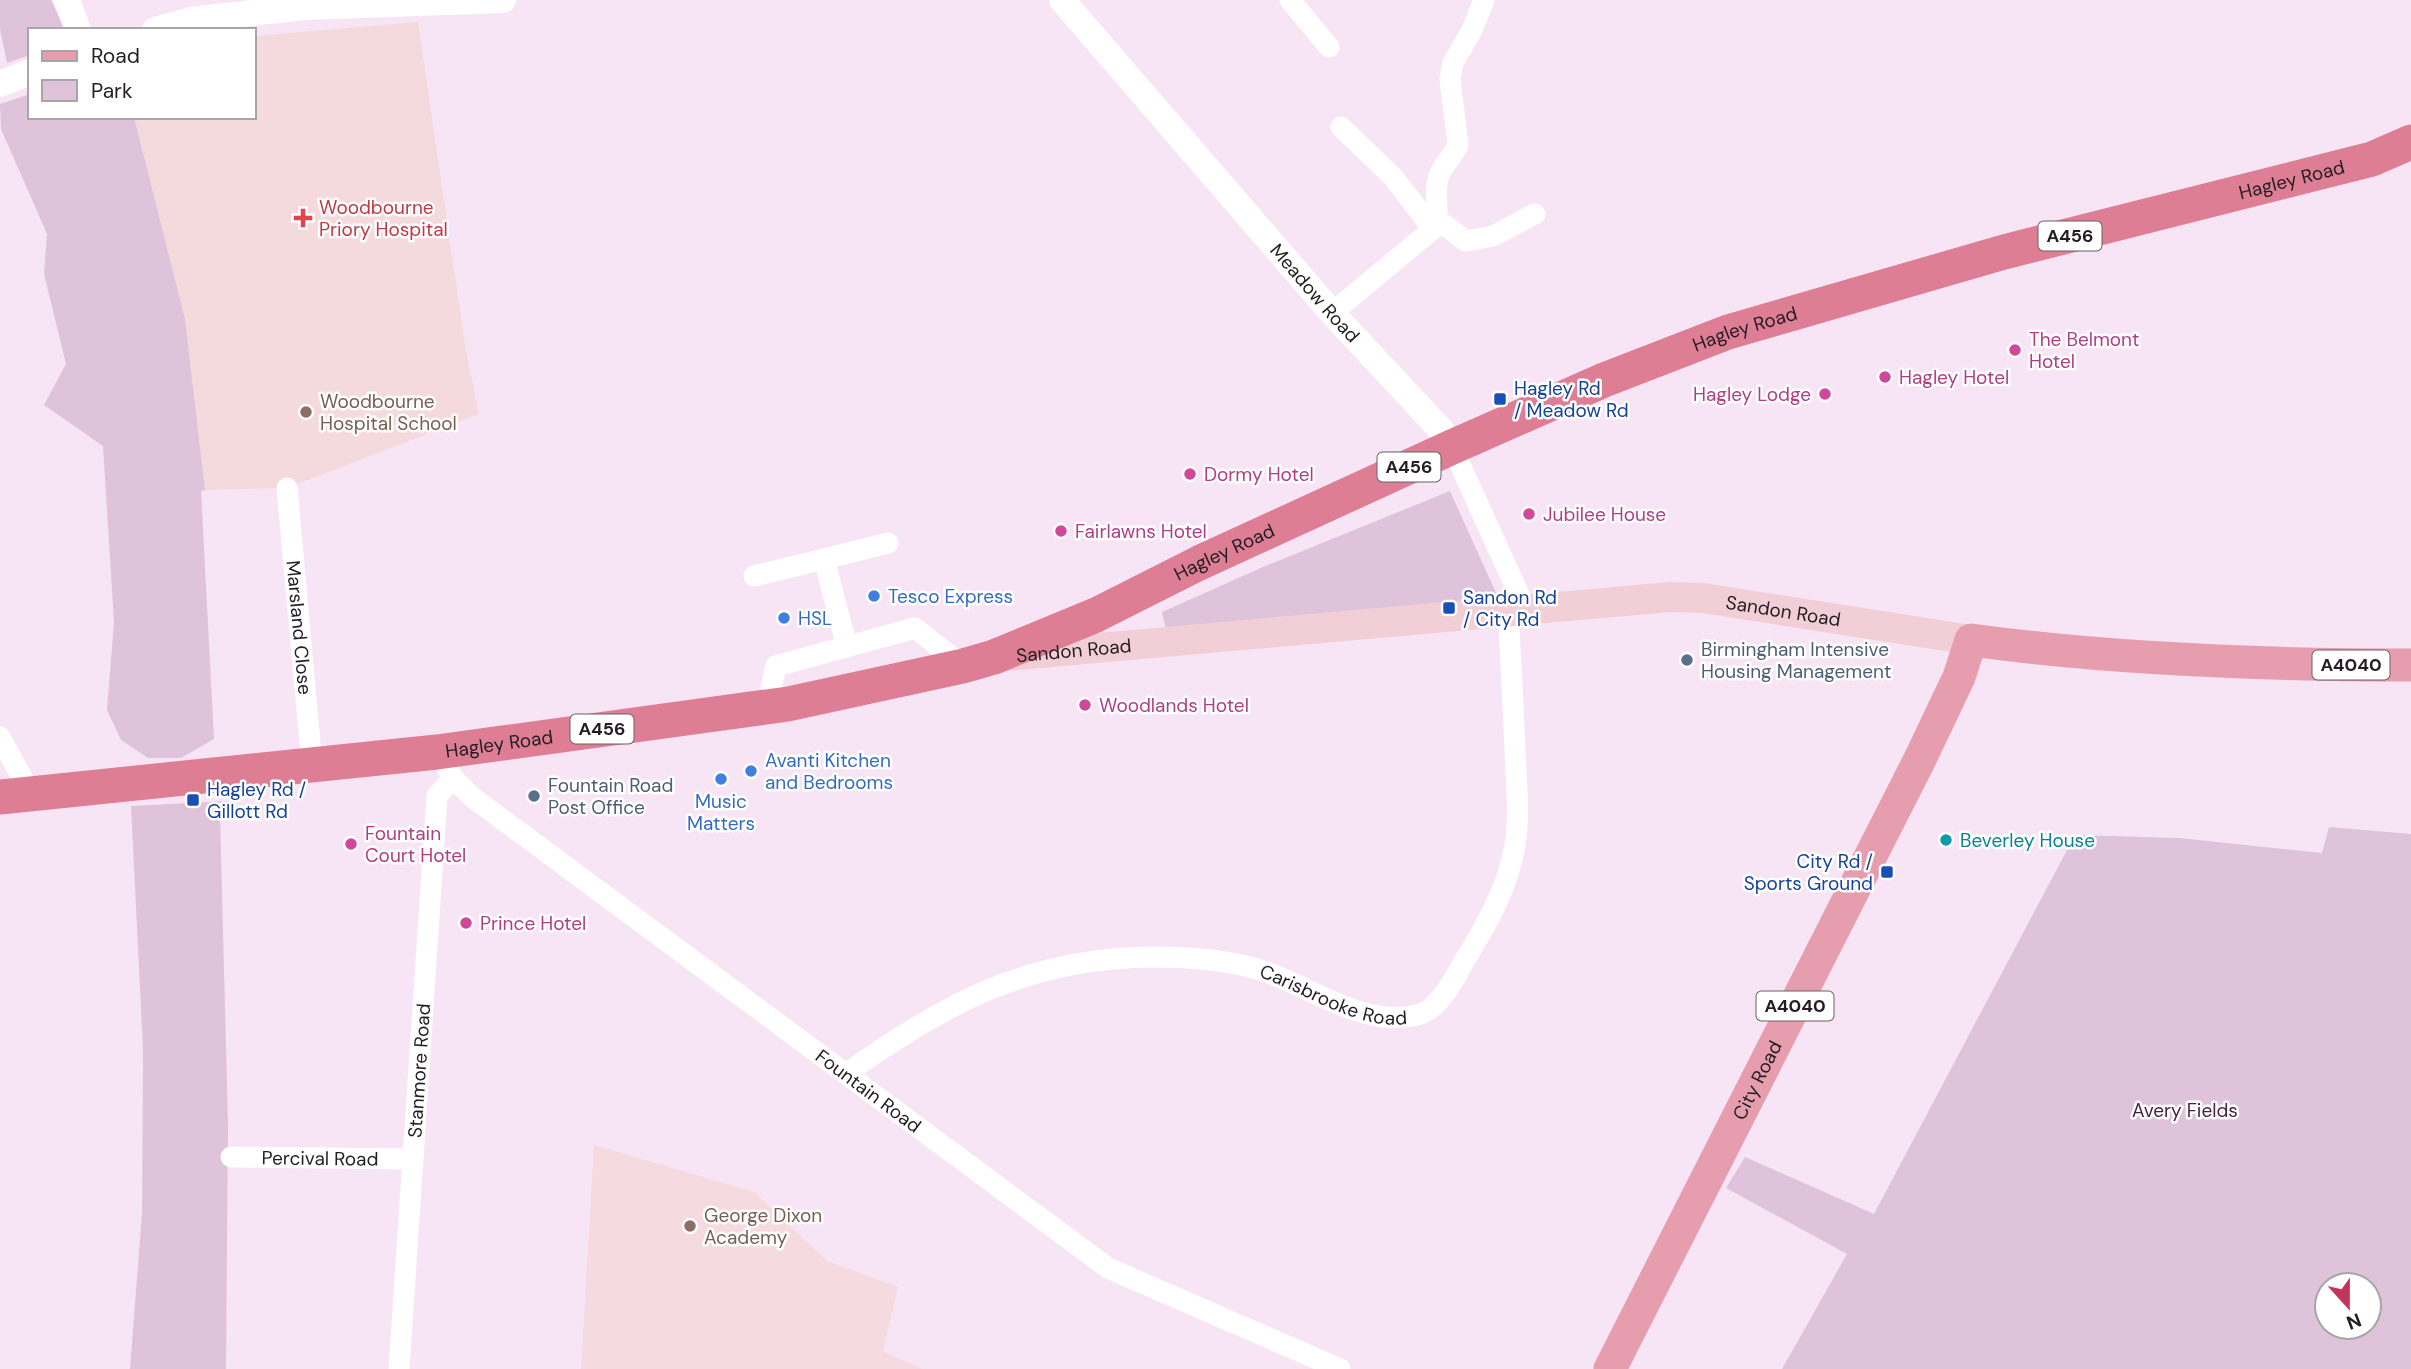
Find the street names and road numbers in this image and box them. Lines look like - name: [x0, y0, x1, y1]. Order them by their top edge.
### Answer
- street label: Hagley Road: [2236, 154, 2347, 205]
- road number: A456: [2038, 222, 2102, 250]
- street label: Meadow Road: [1265, 238, 1365, 348]
- street label: Hagley Road: [1689, 300, 1800, 357]
- road number: A456: [1378, 452, 1440, 481]
- street label: Hagley Road: [1169, 518, 1278, 586]
- street label: Marsland Close: [281, 559, 318, 696]
- street label: Sandon Road: [1724, 589, 1842, 632]
- street label: Sandon Road: [1015, 633, 1132, 668]
- road number: A4040: [2312, 650, 2390, 680]
- road number: A456: [570, 714, 634, 744]
- street label: Hagley Road: [444, 724, 555, 763]
- street label: Carisbrooke Road: [1257, 958, 1408, 1030]
- road number: A4040: [1756, 992, 1834, 1021]
- street label: Stanmore Road: [402, 1003, 436, 1139]
- street label: City Road: [1726, 1036, 1787, 1124]
- street label: Fountain Road: [811, 1043, 927, 1138]
- street label: Percival Road: [261, 1145, 379, 1171]

